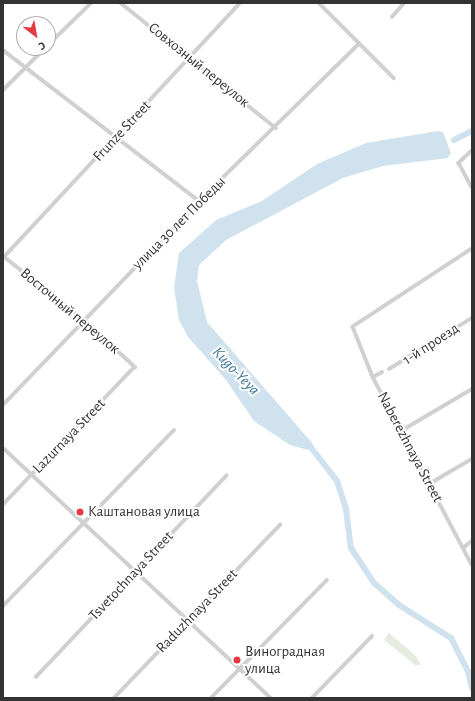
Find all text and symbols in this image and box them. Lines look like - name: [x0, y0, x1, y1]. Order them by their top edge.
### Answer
- north arrow: [16, 16, 56, 56]
- street label: Совхозный переулок: [145, 19, 253, 111]
- text: С: [36, 40, 47, 52]
- street label: Frunze Street: [89, 97, 155, 165]
- street label: улица 30 лет Победы: [129, 173, 229, 273]
- street label: Восточный переулок: [16, 264, 124, 358]
- street label: 1-й проезд: [400, 319, 462, 369]
- water label: Kugo-Yeya: [208, 343, 264, 399]
- street label: Naberezhnaya Street: [373, 389, 447, 505]
- street label: Lazurnaya Street: [29, 395, 109, 477]
- place label: Каштановая улица: [88, 503, 200, 521]
- marker: Каштановая улица: [75, 507, 85, 517]
- street label: Tsvetochnaya Street: [85, 528, 177, 624]
- street label: Raduzhnaya Street: [152, 565, 242, 657]
- place label: Виноградная улица: [245, 642, 325, 677]
- marker: Виноградная улица: [232, 655, 242, 665]

